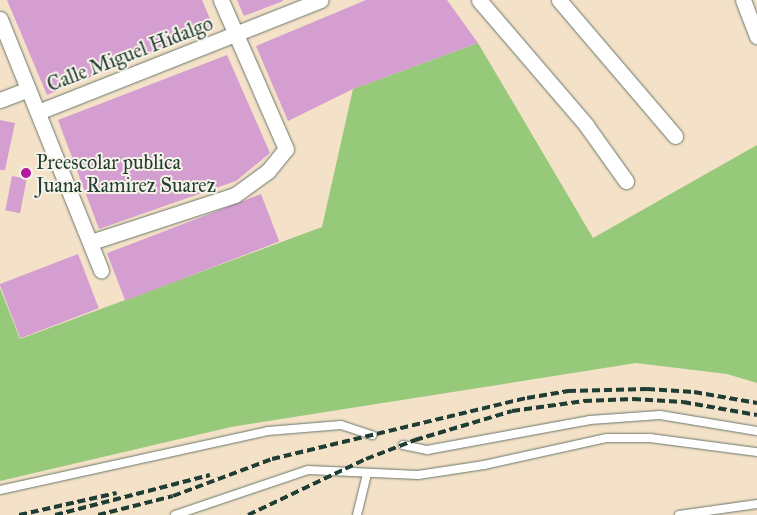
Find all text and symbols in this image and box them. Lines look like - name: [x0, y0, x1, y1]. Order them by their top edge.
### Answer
- street label: Calle Miguel Hidalgo: [44, 11, 216, 97]
- place label: Preescolar publica Juana Ramirez Suarez: [36, 150, 216, 197]
- marker: Preescolar publica Juana Ramirez Suarez: [20, 167, 32, 179]

